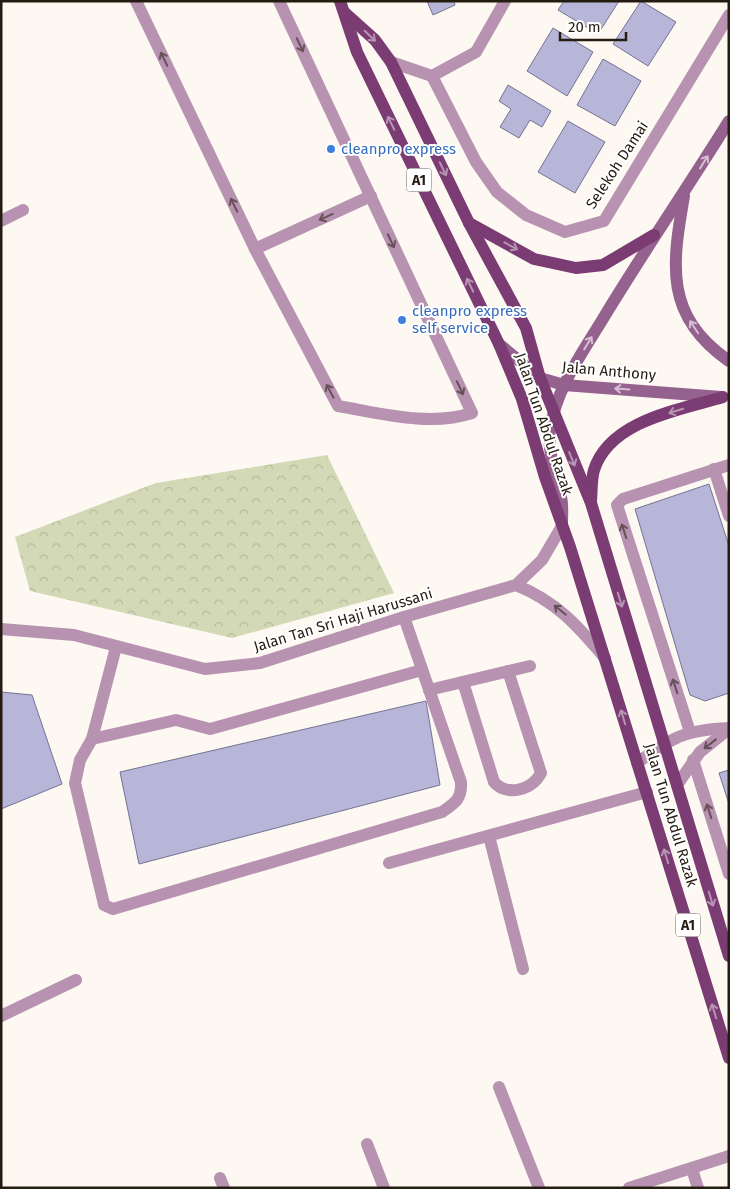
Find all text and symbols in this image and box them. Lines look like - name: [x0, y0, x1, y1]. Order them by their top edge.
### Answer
- scale bar: [560, 10, 626, 42]
- text: 20 m: [568, 18, 601, 36]
- one-way arrow: [364, 30, 376, 42]
- one-way arrow: [295, 37, 305, 52]
- one-way arrow: [158, 52, 168, 67]
- one-way arrow: [386, 116, 396, 131]
- street label: Selekoh Damai: [582, 118, 652, 212]
- place label: cleanpro express: [341, 140, 456, 158]
- marker: cleanpro express: [325, 143, 337, 155]
- one-way arrow: [699, 155, 709, 169]
- one-way arrow: [438, 161, 448, 176]
- road number: A1: [406, 168, 432, 192]
- one-way arrow: [229, 198, 238, 213]
- one-way arrow: [319, 212, 334, 222]
- one-way arrow: [387, 233, 397, 248]
- one-way arrow: [504, 241, 519, 251]
- one-way arrow: [465, 278, 474, 293]
- place label: cleanpro express self service: [412, 302, 527, 337]
- marker: cleanpro express self service: [396, 314, 408, 326]
- one-way arrow: [689, 320, 700, 334]
- one-way arrow: [584, 336, 594, 350]
- street label: Jalan Tun Abdul Razak: [511, 350, 577, 498]
- street label: Jalan Anthony: [561, 358, 657, 384]
- one-way arrow: [456, 380, 465, 395]
- one-way arrow: [325, 384, 335, 399]
- one-way arrow: [614, 385, 630, 394]
- one-way arrow: [668, 406, 684, 416]
- one-way arrow: [569, 451, 578, 466]
- one-way arrow: [619, 524, 628, 540]
- street label: Jalan Tan Sri Haji Harussani: [251, 584, 435, 656]
- one-way arrow: [616, 592, 626, 608]
- one-way arrow: [554, 604, 567, 615]
- one-way arrow: [669, 678, 679, 694]
- one-way arrow: [618, 709, 627, 725]
- one-way arrow: [704, 739, 717, 750]
- street label: Jalan Tun Abdul Razak: [641, 741, 702, 889]
- one-way arrow: [703, 803, 713, 819]
- one-way arrow: [661, 848, 671, 864]
- one-way arrow: [707, 890, 717, 906]
- road number: A1: [676, 914, 700, 936]
- one-way arrow: [709, 1004, 719, 1020]

